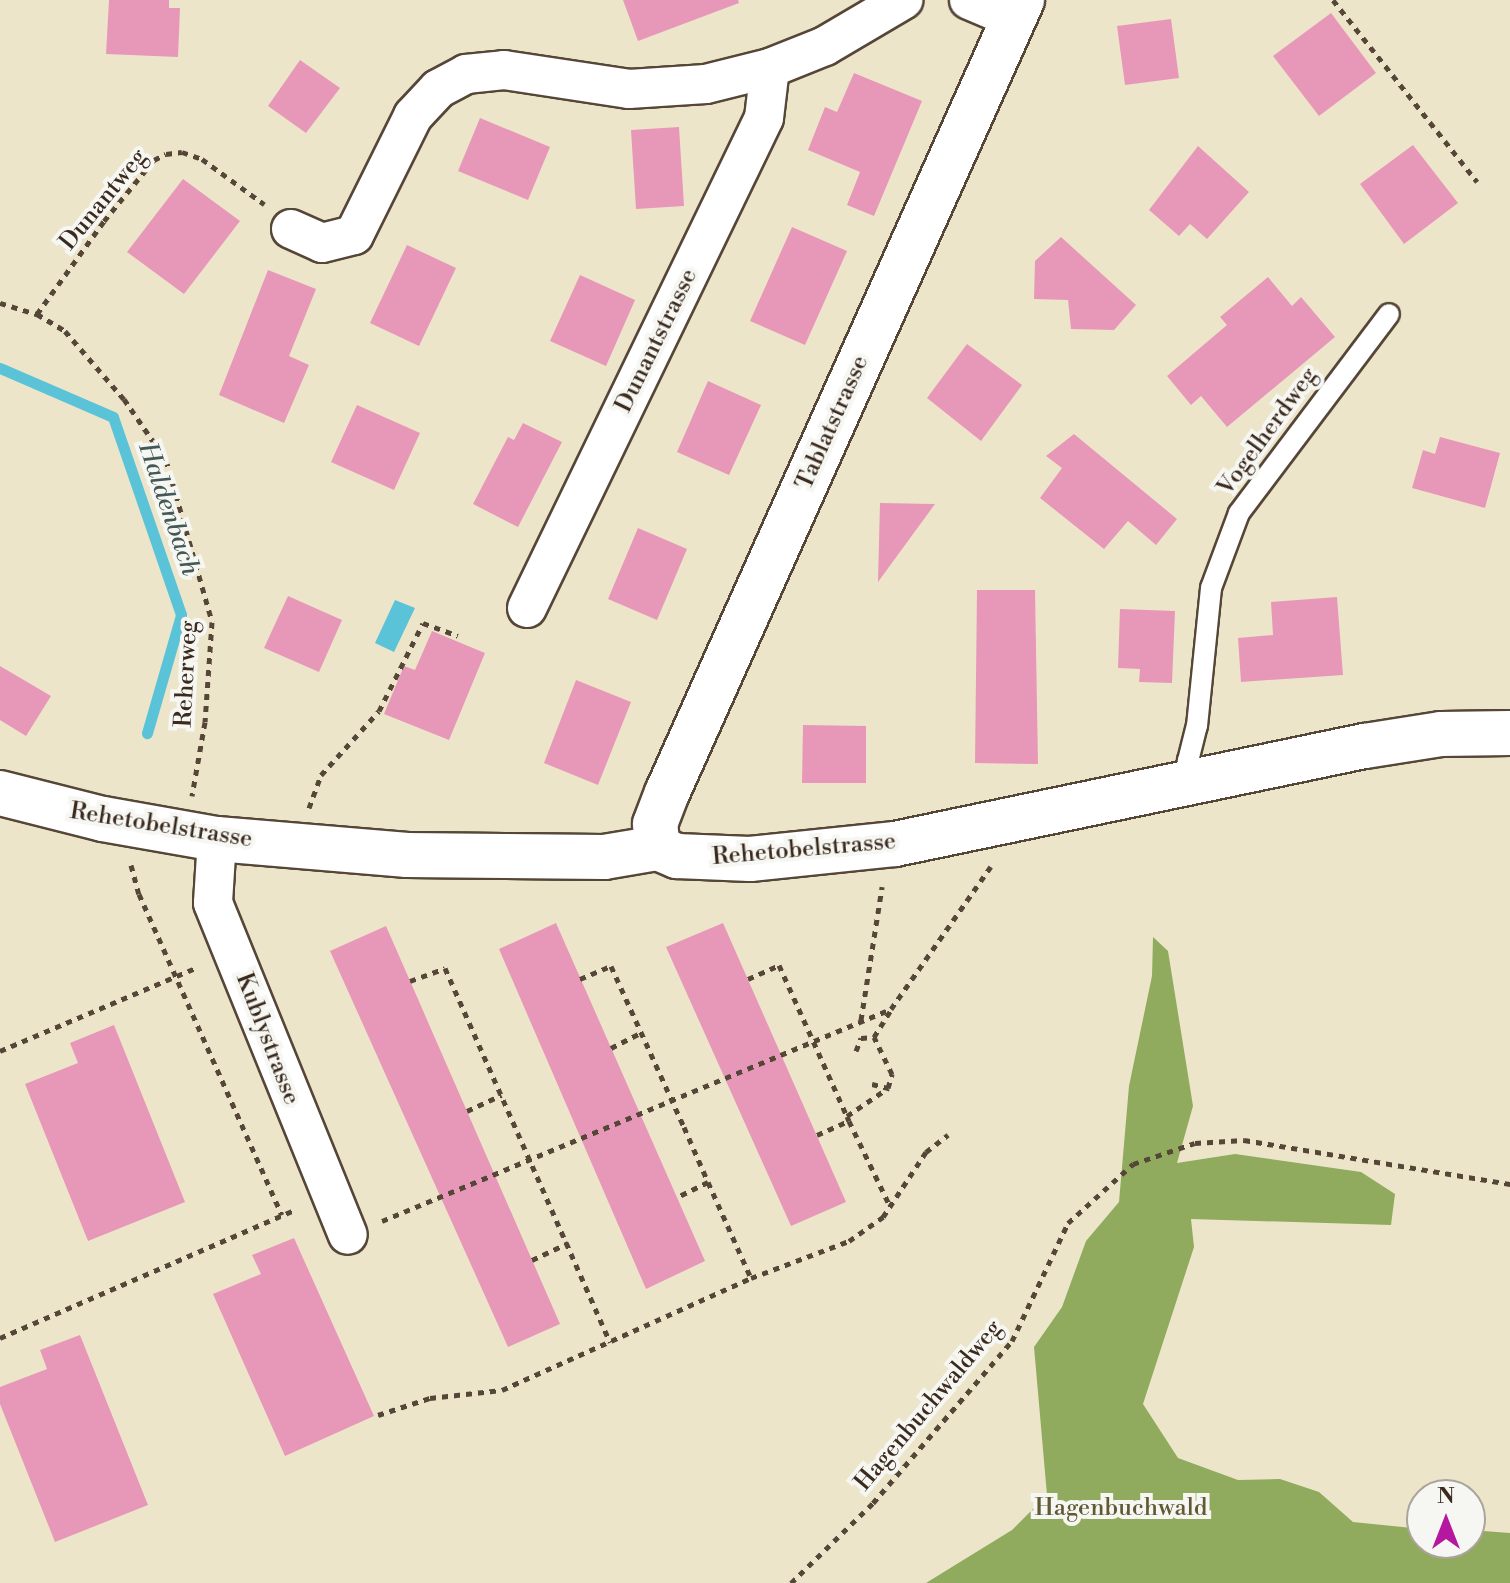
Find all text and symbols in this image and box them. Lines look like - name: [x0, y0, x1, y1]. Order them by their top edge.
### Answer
- street label: Dunantweg: [54, 143, 154, 257]
- street label: Dunantstrasse: [610, 264, 704, 418]
- street label: Tablatstrasse: [791, 351, 875, 495]
- street label: Vogelherdweg: [1212, 362, 1324, 502]
- water label: Haldenbach: [131, 438, 205, 580]
- street label: Reherweg: [170, 620, 204, 728]
- street label: Rehetobelstrasse: [68, 797, 254, 855]
- street label: Rehetobelstrasse: [711, 828, 897, 872]
- street label: Kublystrasse: [229, 969, 305, 1109]
- street label: Hagenbuchwaldweg: [849, 1315, 1009, 1497]
- north arrow: [1406, 1479, 1486, 1559]
- text: N: [1437, 1483, 1455, 1510]
- park label: Hagenbuchwald: [1035, 1495, 1207, 1523]

